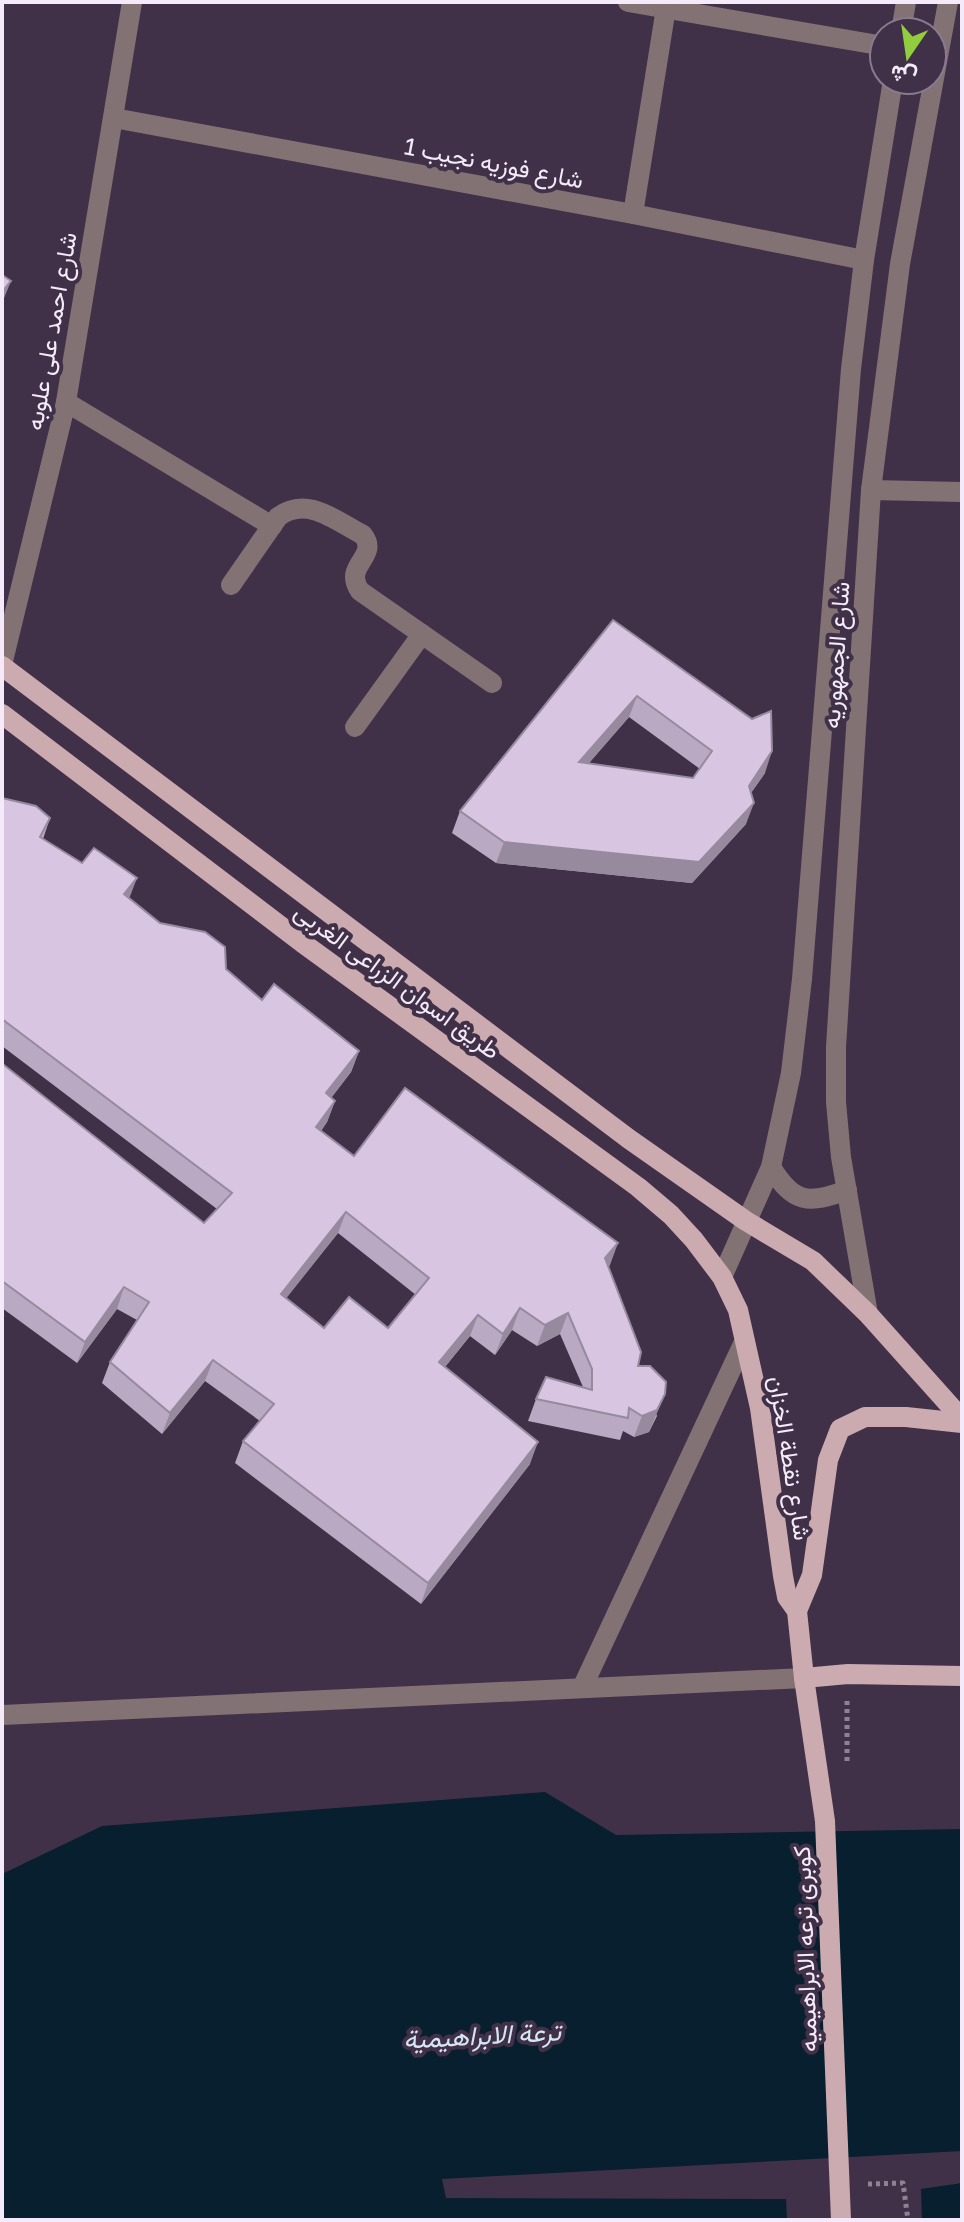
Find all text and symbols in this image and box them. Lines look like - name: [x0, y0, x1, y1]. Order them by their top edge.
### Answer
- north arrow: [868, 16, 948, 96]
- text: ش: [887, 59, 920, 92]
- street label: شارع فوزيه نجيب 1: [401, 130, 586, 197]
- street label: شارع احمد على علوبه: [18, 230, 85, 433]
- street label: شارع الجمهوريه: [815, 580, 858, 730]
- street label: طريق اسوان الزراعى الغربى: [288, 896, 507, 1066]
- street label: شارع نقطة الخزان: [761, 1374, 818, 1543]
- street label: كوبرى ترعه الابراهيميه: [786, 1845, 824, 2052]
- water label: ترعة الابراهيمية: [402, 2015, 565, 2056]

